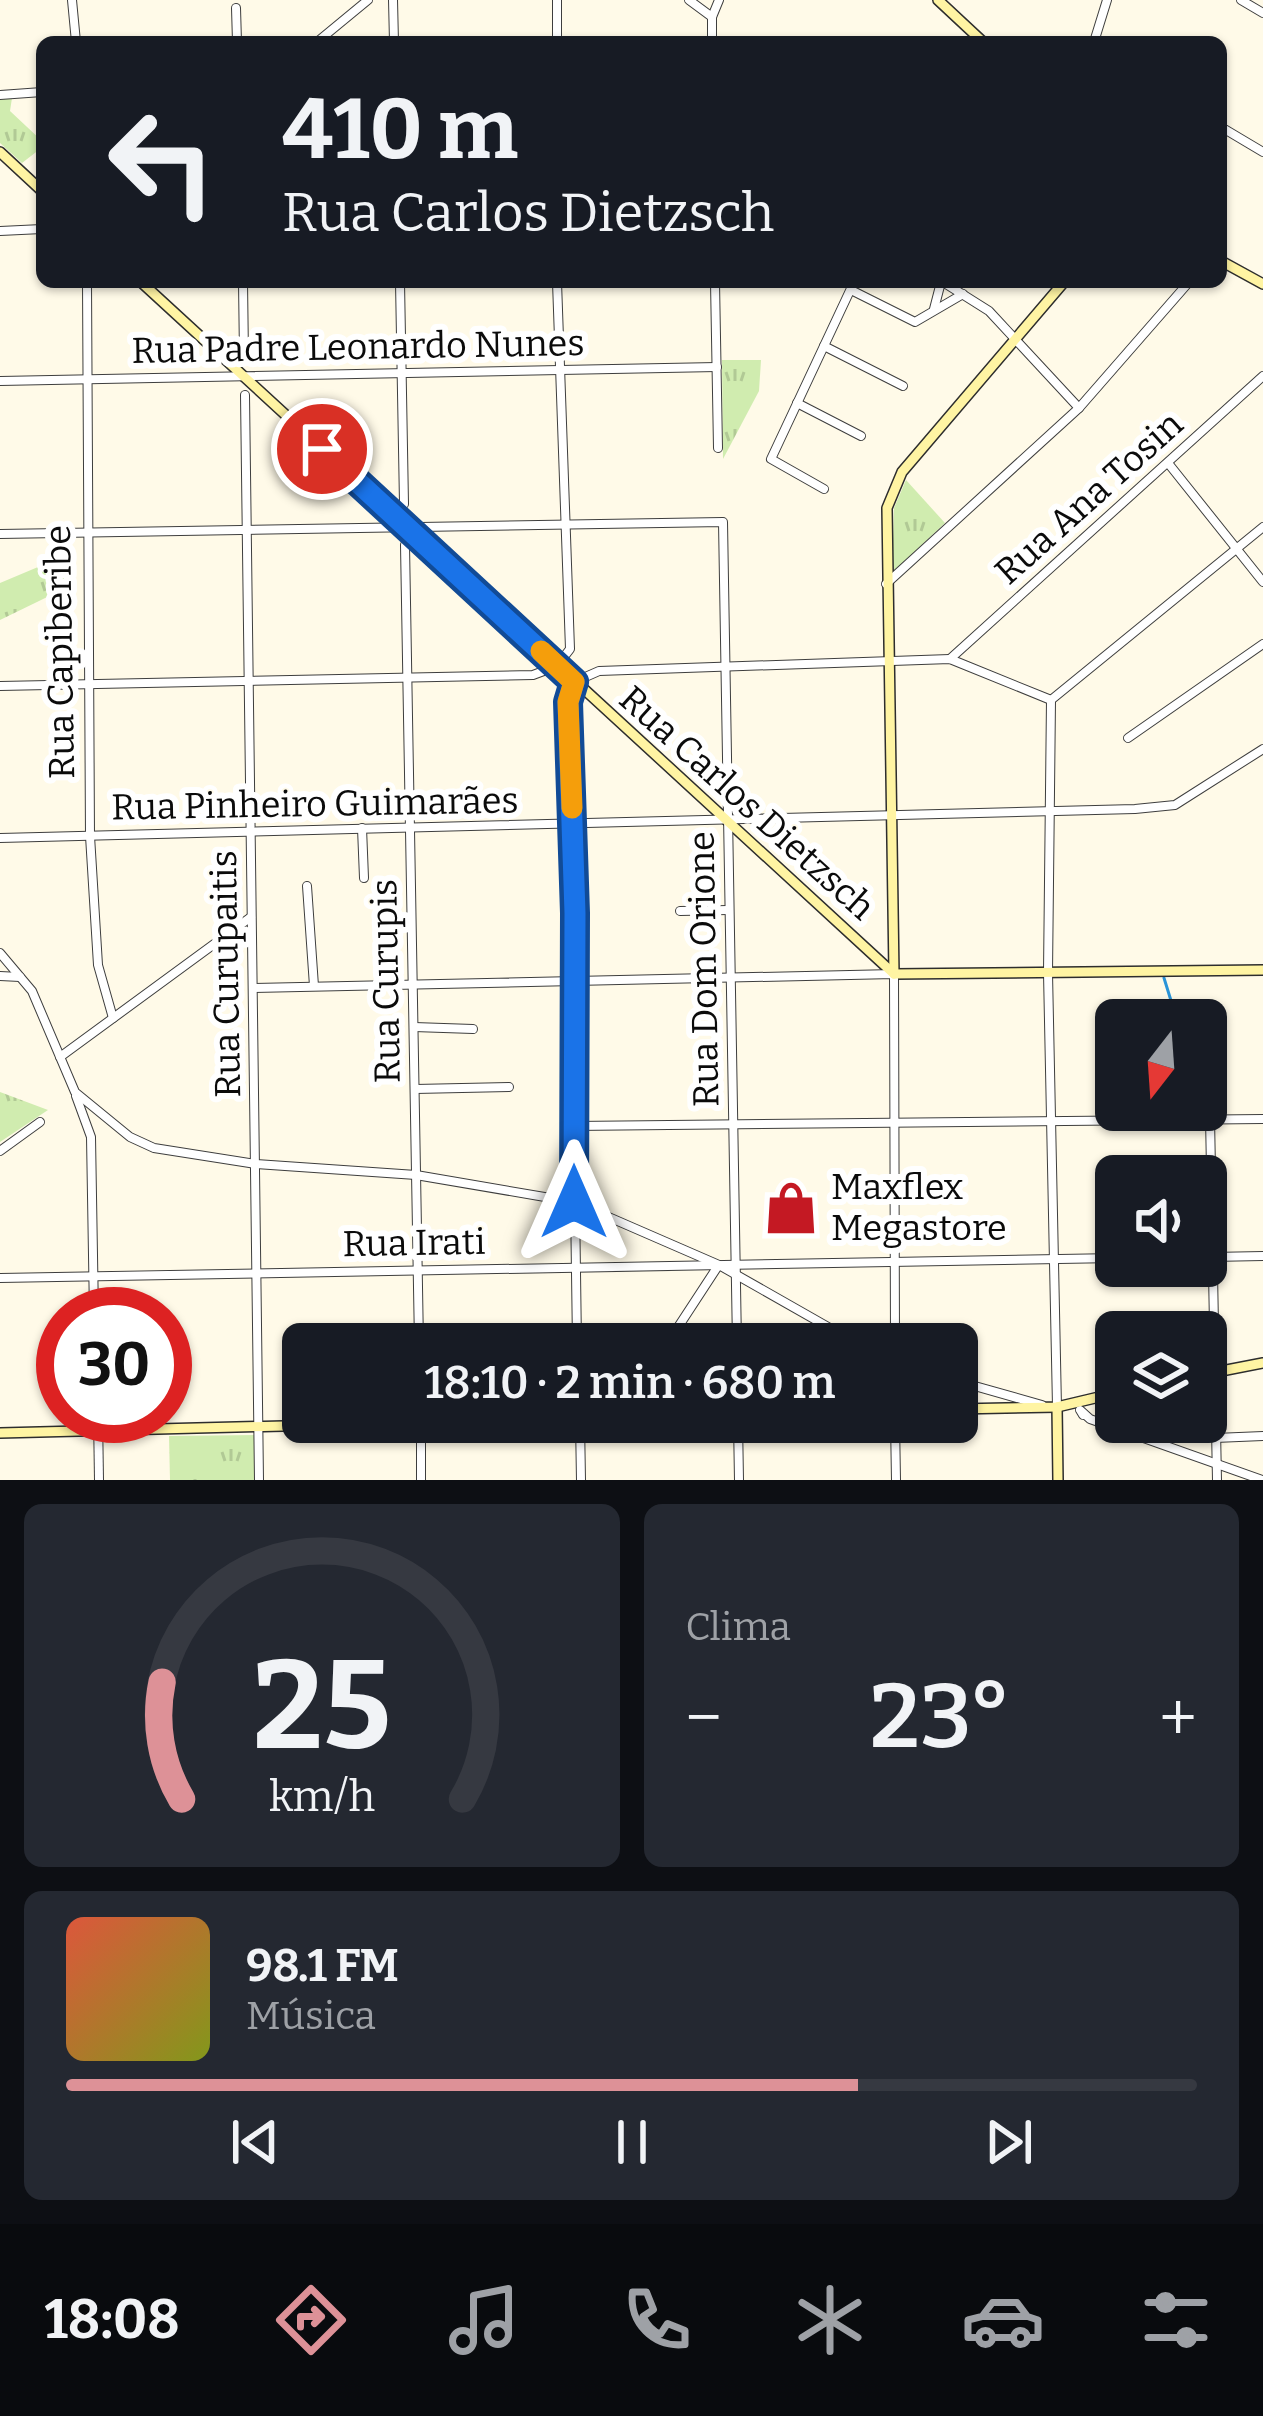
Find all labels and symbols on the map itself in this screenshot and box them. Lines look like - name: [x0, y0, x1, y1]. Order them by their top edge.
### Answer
- street label: Rua Padre Leonardo Nunes: [131, 321, 585, 373]
- pin: [271, 398, 373, 500]
- street label: Rua Ana Tosin: [986, 402, 1192, 594]
- street label: Rua Capiberibe: [36, 525, 84, 779]
- street label: Rua Carlos Dietzsch: [610, 677, 884, 929]
- street label: Rua Pinheiro Guimarães: [111, 778, 519, 830]
- street label: Rua Dom Orione: [680, 831, 728, 1107]
- street label: Rua Curupaitis: [202, 850, 250, 1098]
- street label: Rua Curupis: [362, 879, 410, 1083]
- north arrow: [1095, 999, 1227, 1131]
- position arrow: [511, 1139, 637, 1265]
- place label: Maxflex Megastore: [831, 1165, 1007, 1250]
- shop icon: Maxflex Megastore: [762, 1179, 820, 1237]
- street label: Rua Irati: [342, 1220, 486, 1266]
- speed limit sign: 30: [36, 1287, 192, 1443]

